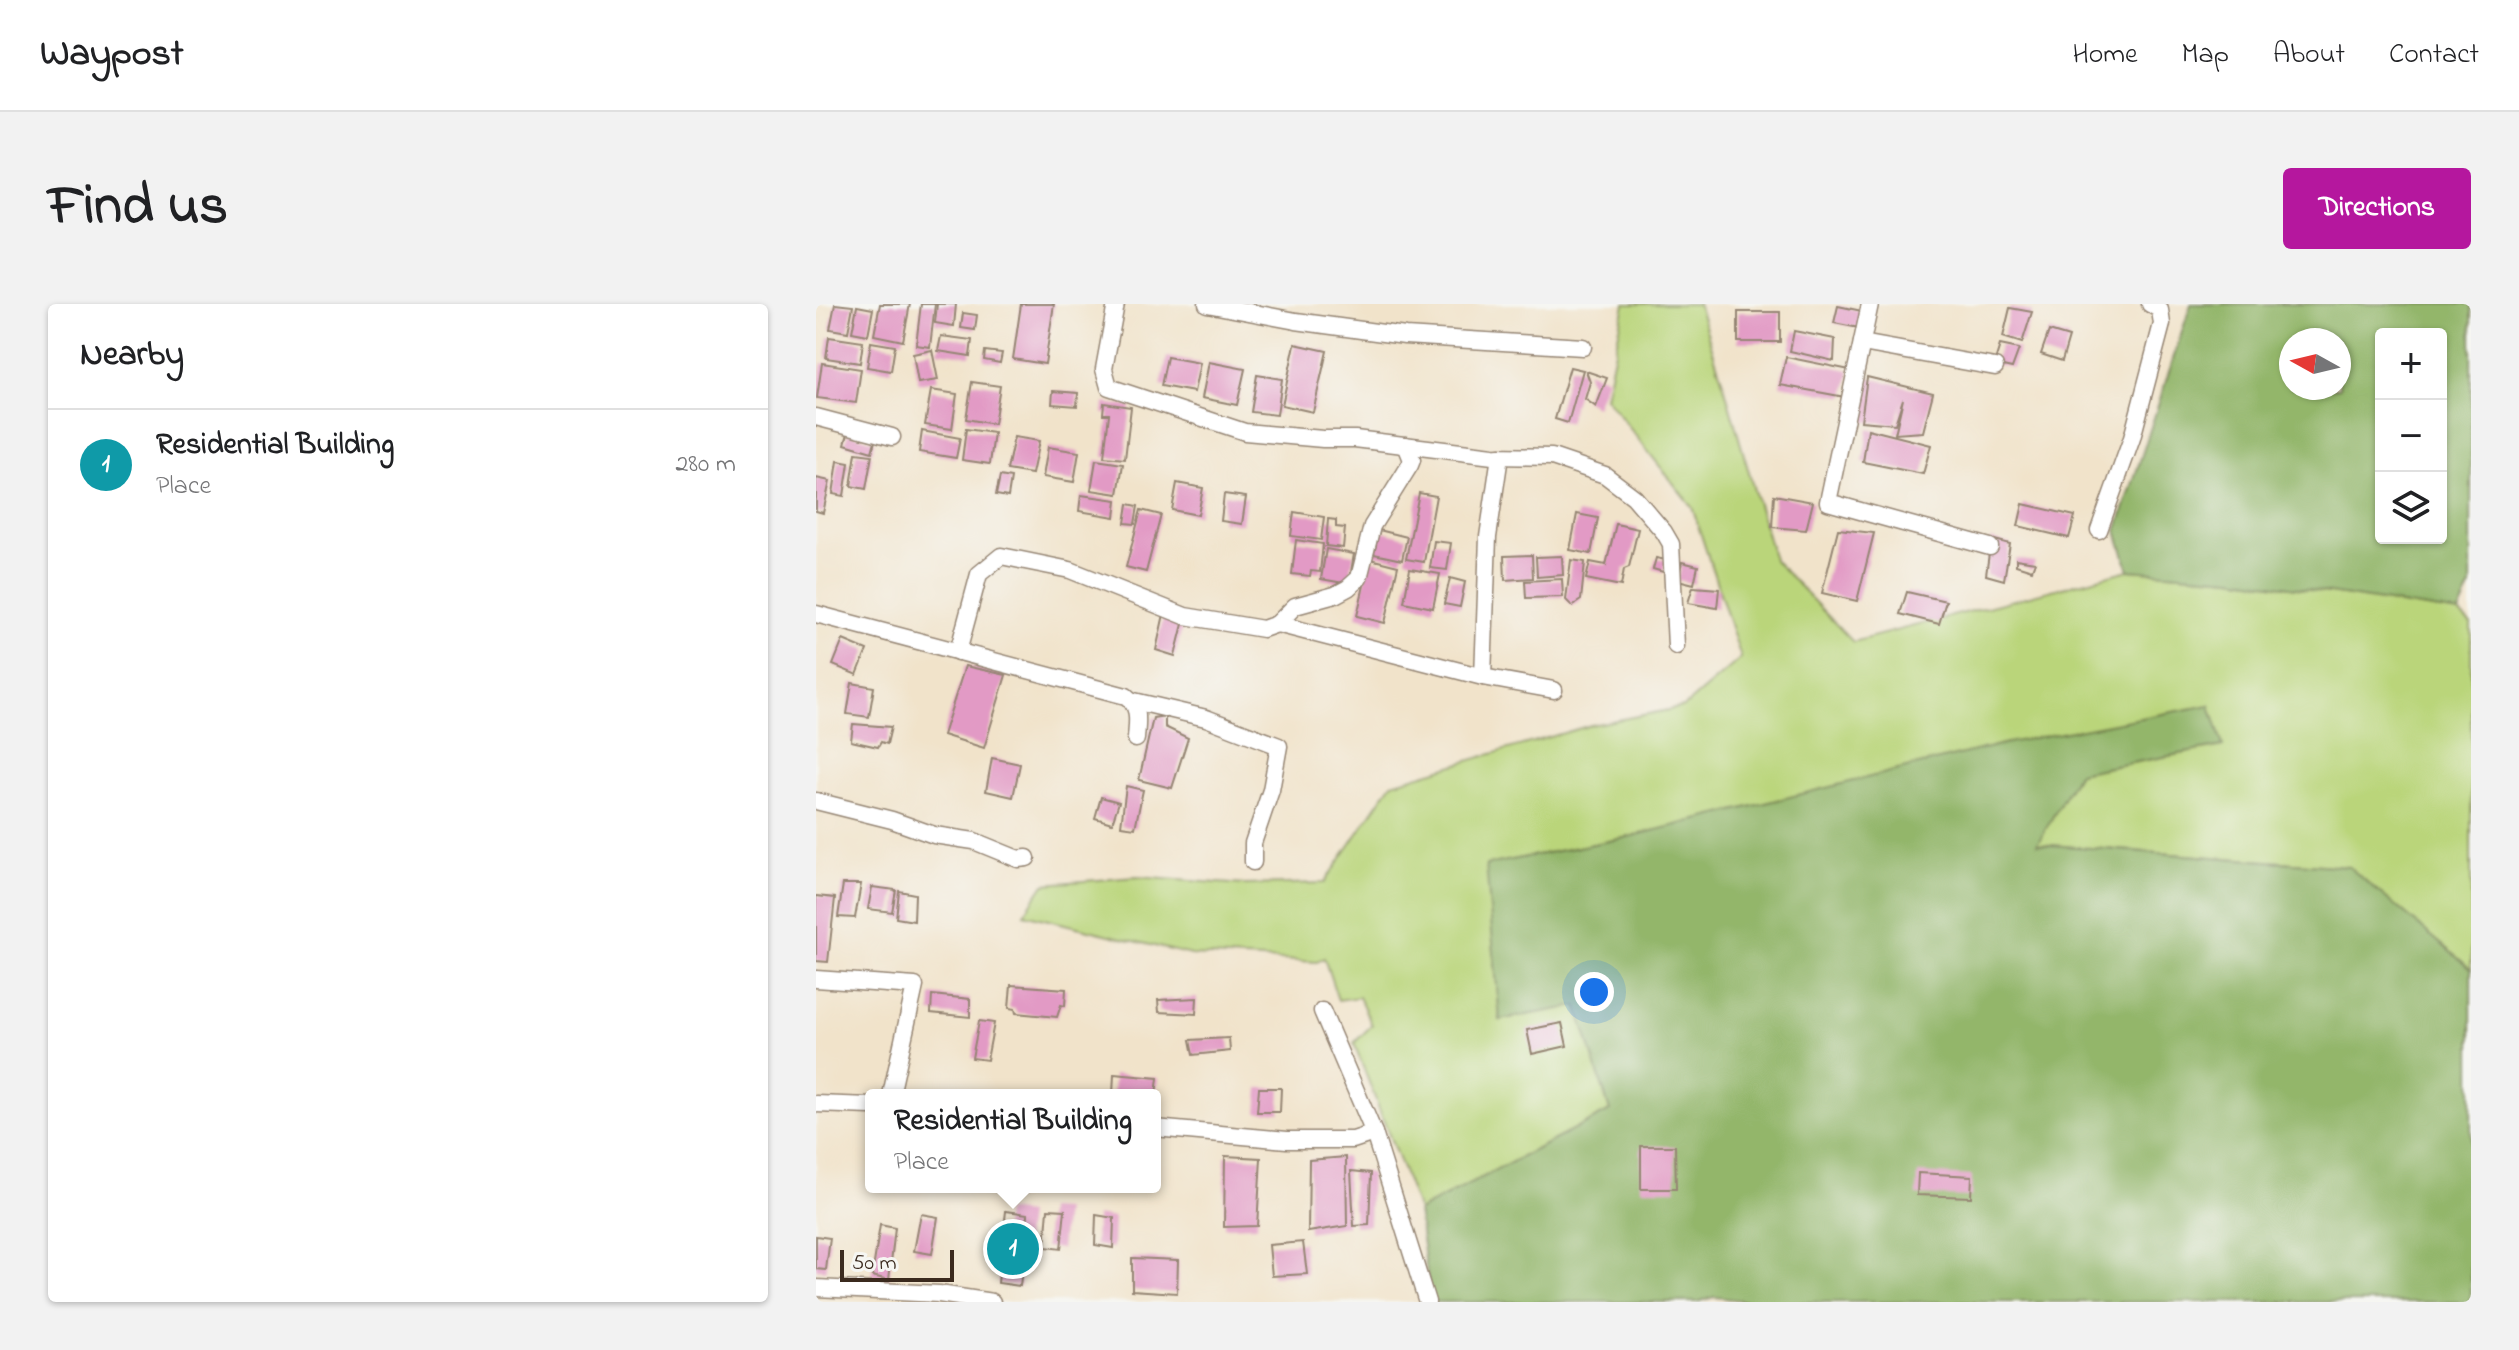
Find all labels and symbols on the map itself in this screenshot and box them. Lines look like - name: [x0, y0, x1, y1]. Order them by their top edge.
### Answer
- north arrow: [2279, 328, 2351, 400]
- your location: [1574, 972, 1614, 1012]
- pin: 1: [987, 1219, 1039, 1279]
- scale bar: [840, 1246, 954, 1282]

